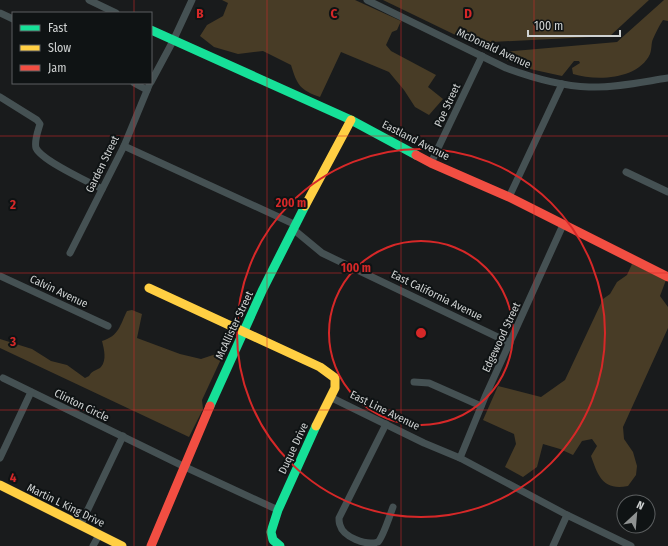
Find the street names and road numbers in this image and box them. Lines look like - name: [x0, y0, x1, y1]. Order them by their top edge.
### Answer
- street label: McDonald Avenue: [455, 26, 533, 71]
- street label: Poe Street: [432, 81, 463, 129]
- street label: Eastland Avenue: [380, 118, 452, 163]
- street label: Garden Street: [83, 133, 122, 195]
- street label: East California Avenue: [389, 268, 485, 323]
- street label: Calvin Avenue: [28, 272, 90, 311]
- street label: McAllister Street: [213, 289, 256, 361]
- street label: Edgewood Street: [480, 300, 523, 374]
- street label: Clinton Circle: [52, 387, 111, 424]
- street label: East Line Avenue: [348, 388, 422, 433]
- street label: Duque Drive: [276, 420, 311, 476]
- street label: Martin L King Drive: [25, 481, 107, 530]

